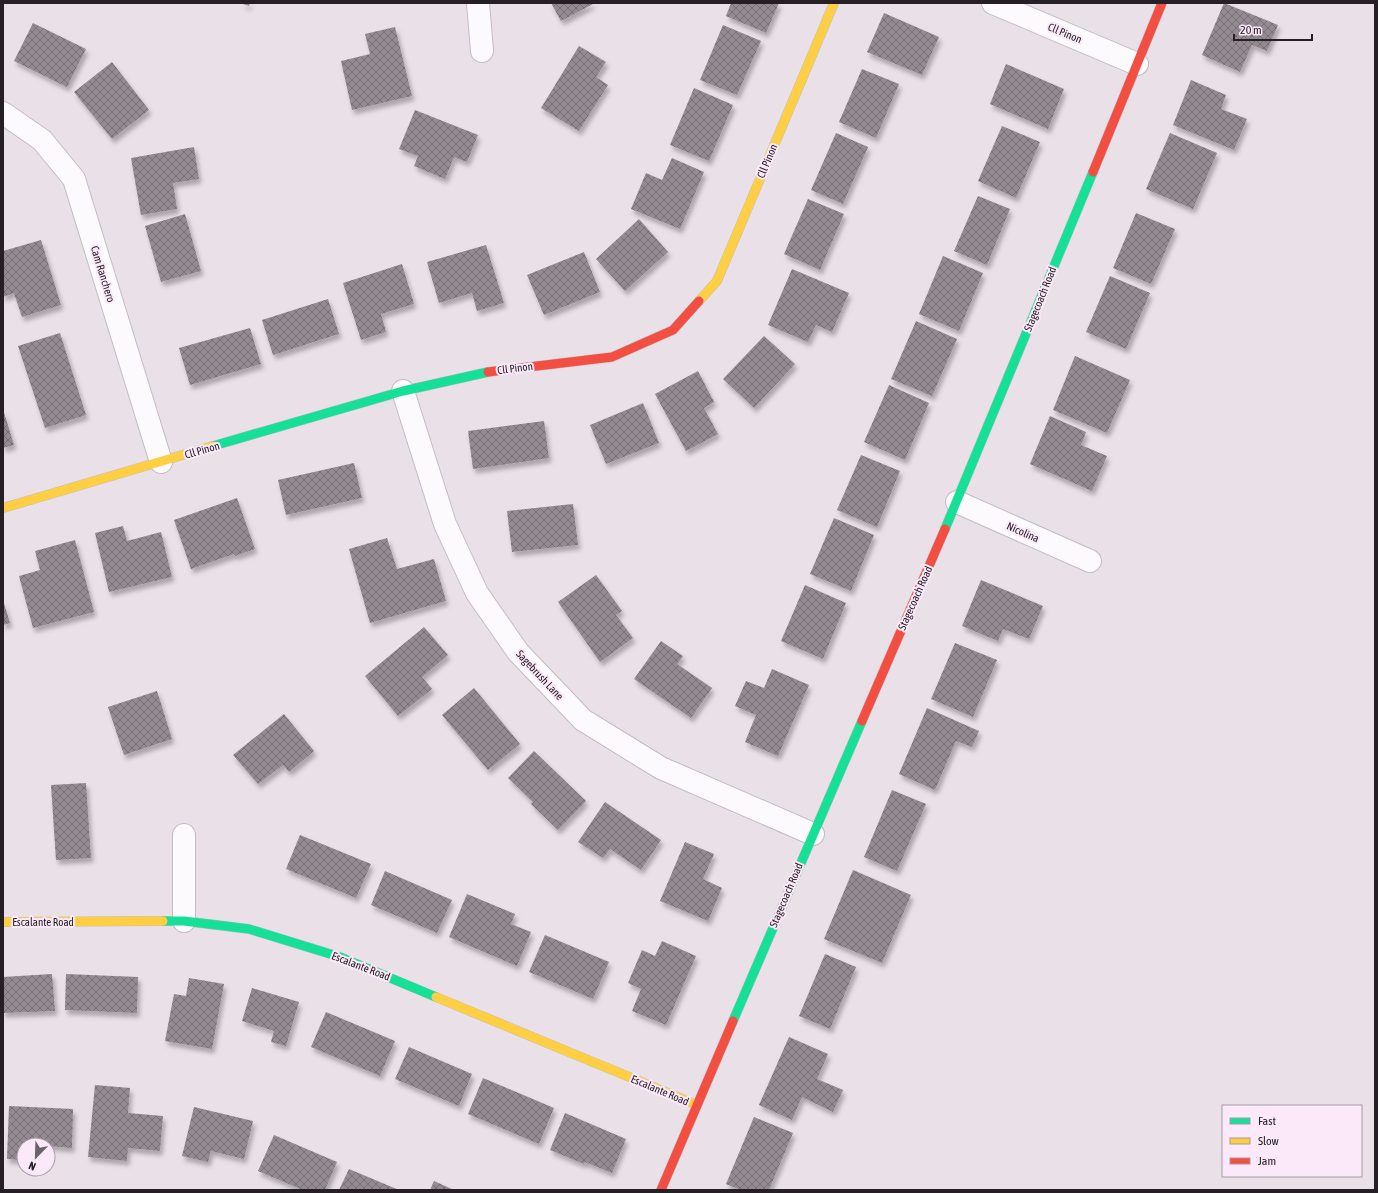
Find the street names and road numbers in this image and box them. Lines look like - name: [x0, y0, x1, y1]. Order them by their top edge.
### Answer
- street label: Cll Pinon: [1046, 20, 1084, 46]
- street label: Cll Pinon: [754, 142, 780, 180]
- street label: Cam Ranchero: [89, 244, 117, 304]
- street label: Stagecoach Road: [1022, 265, 1058, 333]
- street label: Cll Pinon: [496, 360, 534, 376]
- street label: Cll Pinon: [183, 439, 221, 461]
- street label: Nicolina: [1005, 520, 1041, 544]
- street label: Stagecoach Road: [896, 564, 934, 632]
- street label: Sagebrush Lane: [514, 648, 566, 702]
- street label: Stagecoach Road: [767, 861, 805, 929]
- street label: Escalante Road: [12, 916, 74, 928]
- street label: Escalante Road: [330, 949, 392, 983]
- street label: Escalante Road: [629, 1072, 691, 1108]

